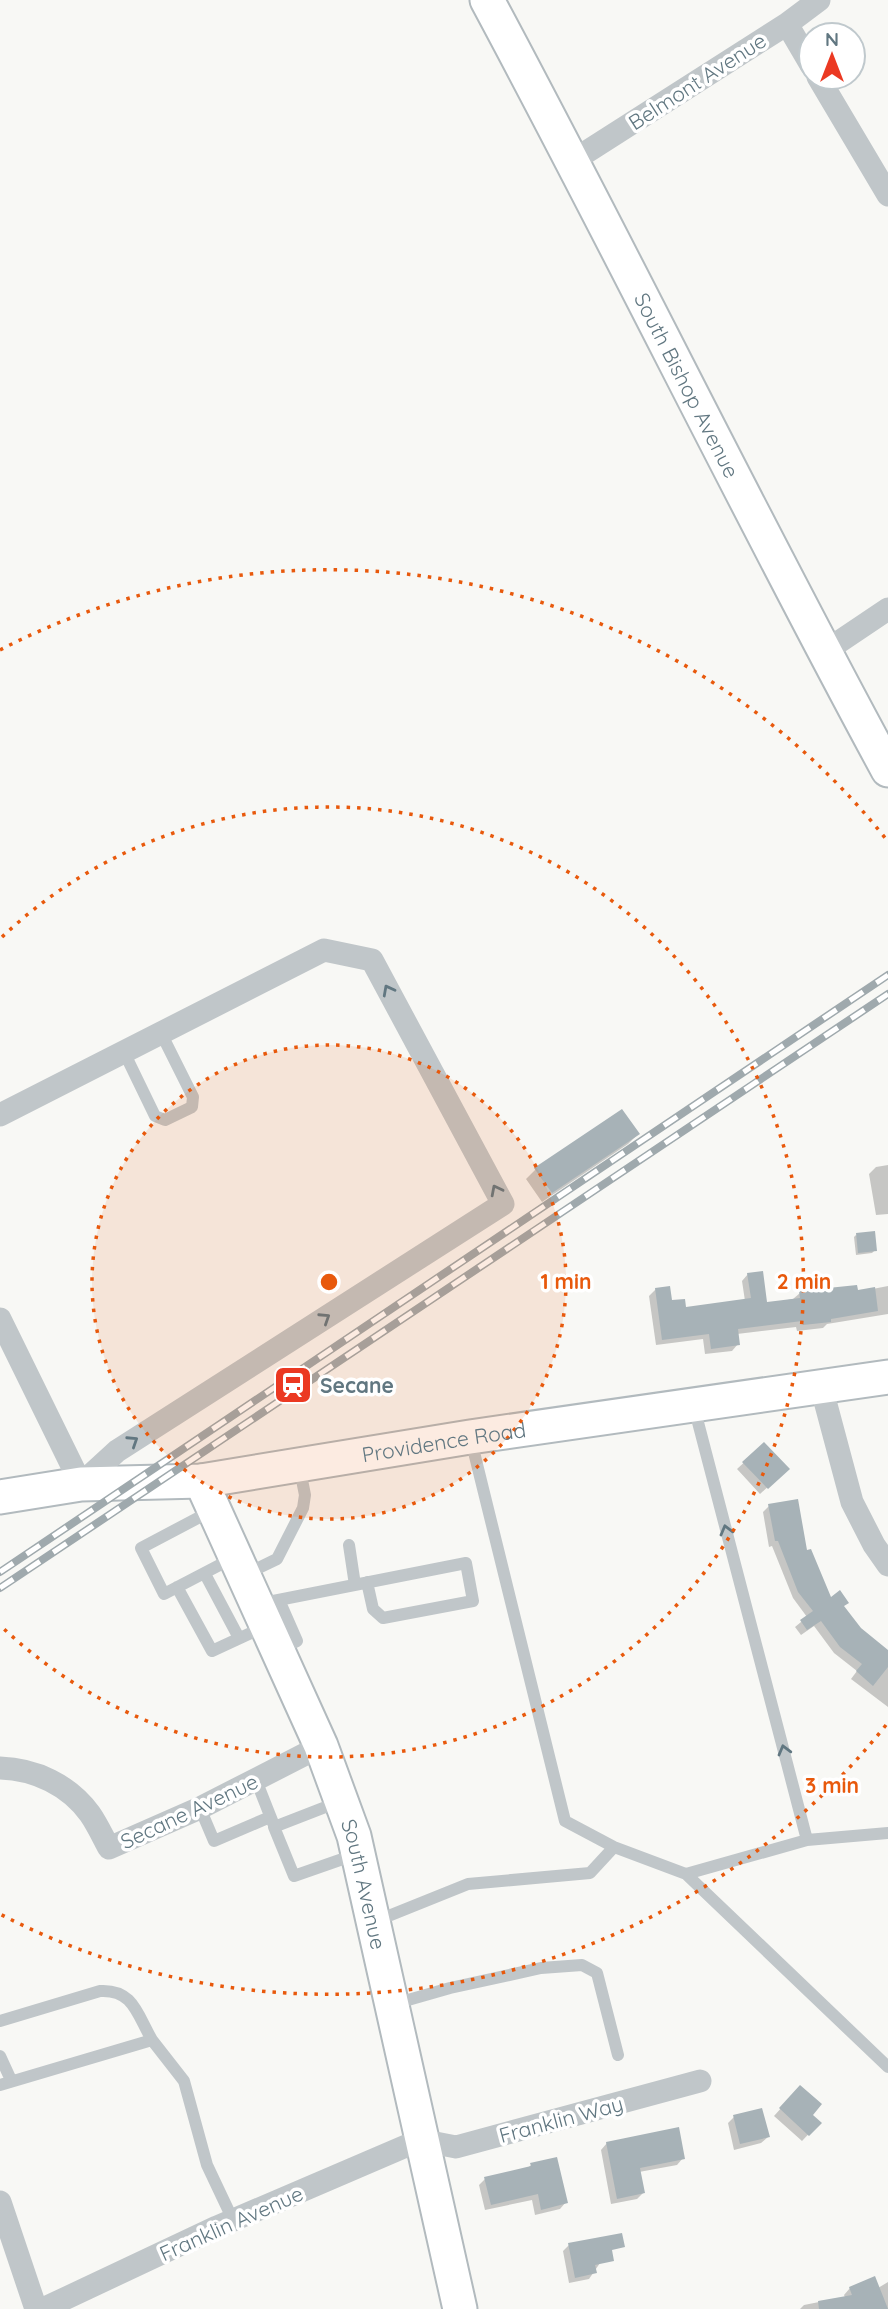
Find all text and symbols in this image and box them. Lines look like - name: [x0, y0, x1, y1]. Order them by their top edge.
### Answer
- north arrow: [797, 21, 867, 91]
- street label: Belmont Avenue: [623, 27, 771, 135]
- text: N: [825, 27, 839, 51]
- street label: South Bishop Avenue: [629, 288, 745, 482]
- one-way arrow: [383, 985, 396, 997]
- one-way arrow: [491, 1185, 505, 1197]
- text: 1 min: [541, 1268, 591, 1294]
- text: 2 min: [777, 1268, 831, 1294]
- centre of rings: [317, 1270, 341, 1294]
- one-way arrow: [317, 1314, 330, 1327]
- station icon: Secane: [272, 1364, 314, 1406]
- place label: Secane: [320, 1372, 394, 1398]
- street label: Providence Road: [360, 1416, 527, 1468]
- one-way arrow: [125, 1436, 138, 1449]
- one-way arrow: [720, 1524, 734, 1536]
- one-way arrow: [778, 1744, 792, 1756]
- street label: Secane Avenue: [116, 1768, 262, 1854]
- text: 3 min: [805, 1772, 859, 1798]
- street label: South Avenue: [336, 1815, 392, 1952]
- street label: Franklin Way: [496, 2090, 626, 2148]
- street label: Franklin Avenue: [155, 2180, 307, 2266]

